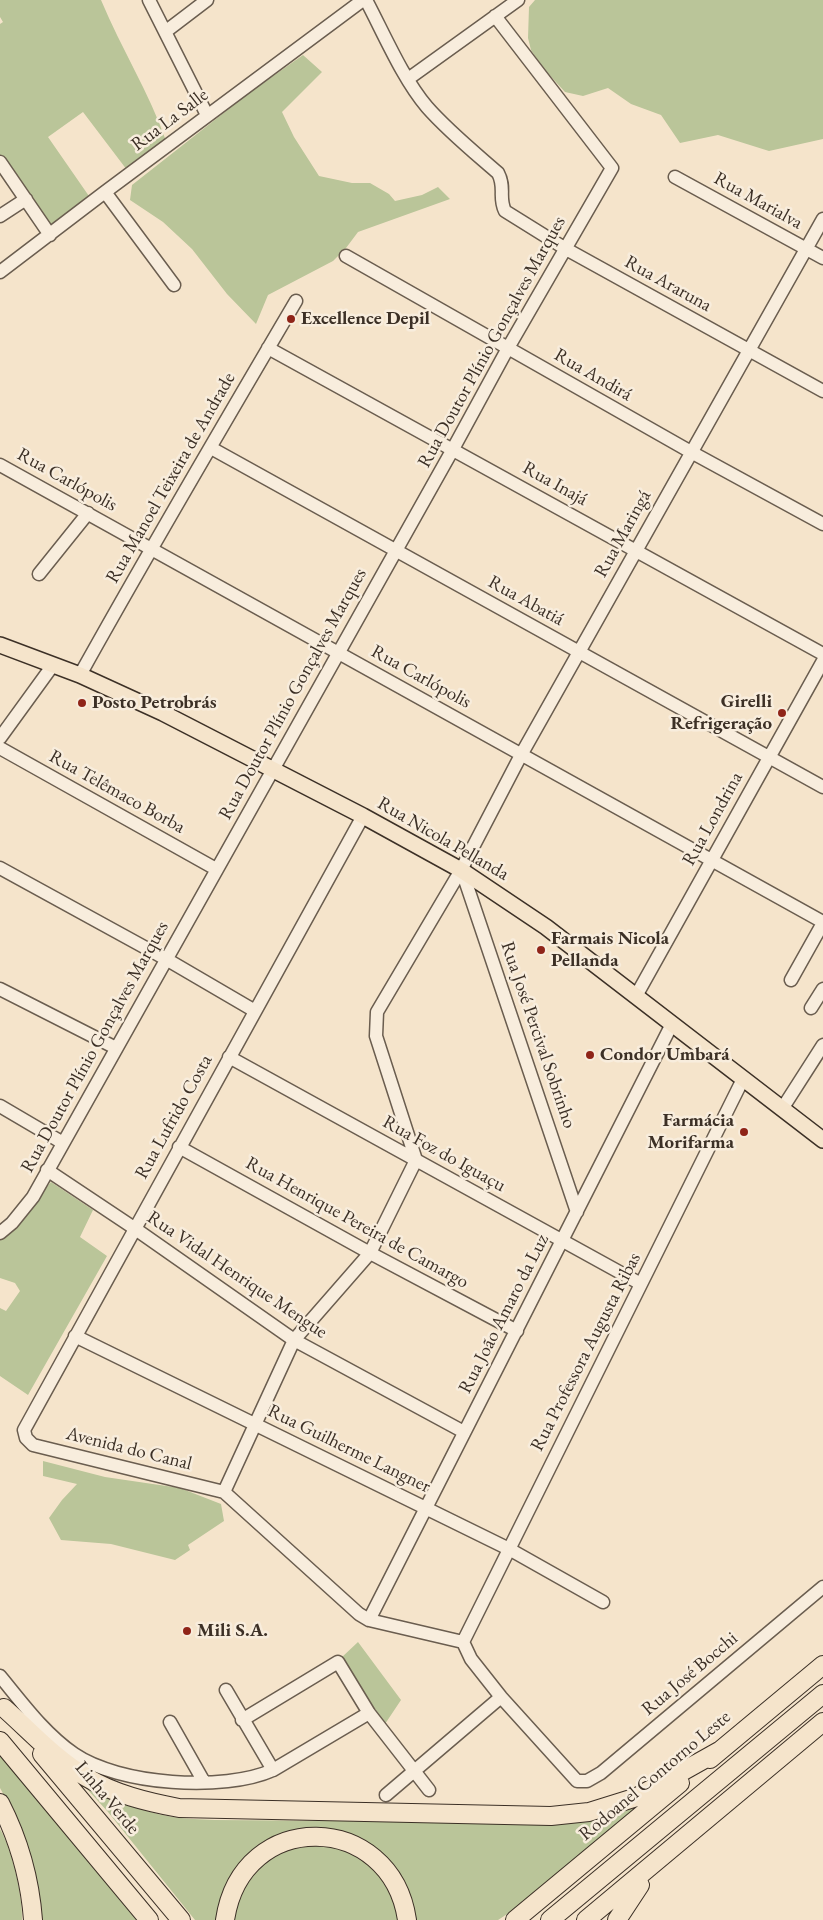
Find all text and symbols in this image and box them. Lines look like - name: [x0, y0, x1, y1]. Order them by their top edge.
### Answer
- street label: Rua La Salle: [127, 84, 213, 156]
- street label: Rua Marialva: [710, 167, 806, 235]
- street label: Rua Doutor Plínio Gonçalves Marques: [413, 212, 571, 472]
- street label: Rua Araruna: [620, 251, 716, 317]
- place label: Excellence Depil: [301, 308, 430, 330]
- marker: Excellence Depil: [285, 313, 297, 325]
- street label: Rua Andirá: [550, 344, 636, 406]
- street label: Rua Manoel Teixeira de Andrade: [101, 369, 241, 587]
- street label: Rua Carlópolis: [13, 443, 121, 517]
- street label: Rua Inajá: [519, 457, 591, 511]
- street label: Rua Maringá: [590, 486, 656, 582]
- street label: Rua Doutor Plínio Gonçalves Marques: [214, 564, 372, 824]
- street label: Rua Abatiá: [484, 571, 568, 631]
- street label: Rua Carlópolis: [367, 640, 475, 714]
- place label: Girelli Refrigeração: [670, 691, 772, 735]
- place label: Posto Petrobrás: [92, 692, 217, 714]
- marker: Posto Petrobrás: [76, 697, 88, 709]
- marker: Girelli Refrigeração: [776, 707, 788, 719]
- street label: Rua Telêmaco Borba: [45, 745, 189, 839]
- street label: Rua Londrina: [678, 768, 748, 870]
- street label: Rua Nicola Pellanda: [373, 792, 513, 886]
- street label: Rua Doutor Plínio Gonçalves Marques: [16, 917, 174, 1177]
- place label: Farmais Nicola Pellanda: [551, 928, 669, 972]
- street label: Rua José Percival Sobrinho: [495, 939, 581, 1131]
- marker: Farmais Nicola Pellanda: [535, 944, 547, 956]
- place label: Condor Umbará: [600, 1044, 730, 1066]
- marker: Condor Umbará: [584, 1049, 596, 1061]
- street label: Rua Lufrido Costa: [130, 1051, 218, 1183]
- place label: Farmácia Morifarma: [648, 1110, 734, 1154]
- street label: Rua Foz do Iguaçu: [379, 1111, 509, 1197]
- marker: Farmácia Morifarma: [738, 1126, 750, 1138]
- street label: Rua Henrique Pereira de Camargo: [242, 1152, 472, 1294]
- street label: Rua Vidal Henrique Mengue: [143, 1206, 331, 1344]
- street label: Rua João Amaro da Luz: [454, 1231, 554, 1397]
- street label: Rua Professora Augusta Ribas: [526, 1249, 646, 1455]
- street label: Rua Guilherme Langner: [264, 1400, 434, 1498]
- street label: Avenida do Canal: [64, 1422, 194, 1476]
- place label: Mili S.A.: [197, 1620, 268, 1642]
- marker: Mili S.A.: [181, 1625, 193, 1637]
- street label: Rua José Bocchi: [637, 1627, 743, 1721]
- street label: Rodoanel Contorno Leste: [575, 1706, 735, 1846]
- street label: Linha Verde: [70, 1757, 144, 1839]

